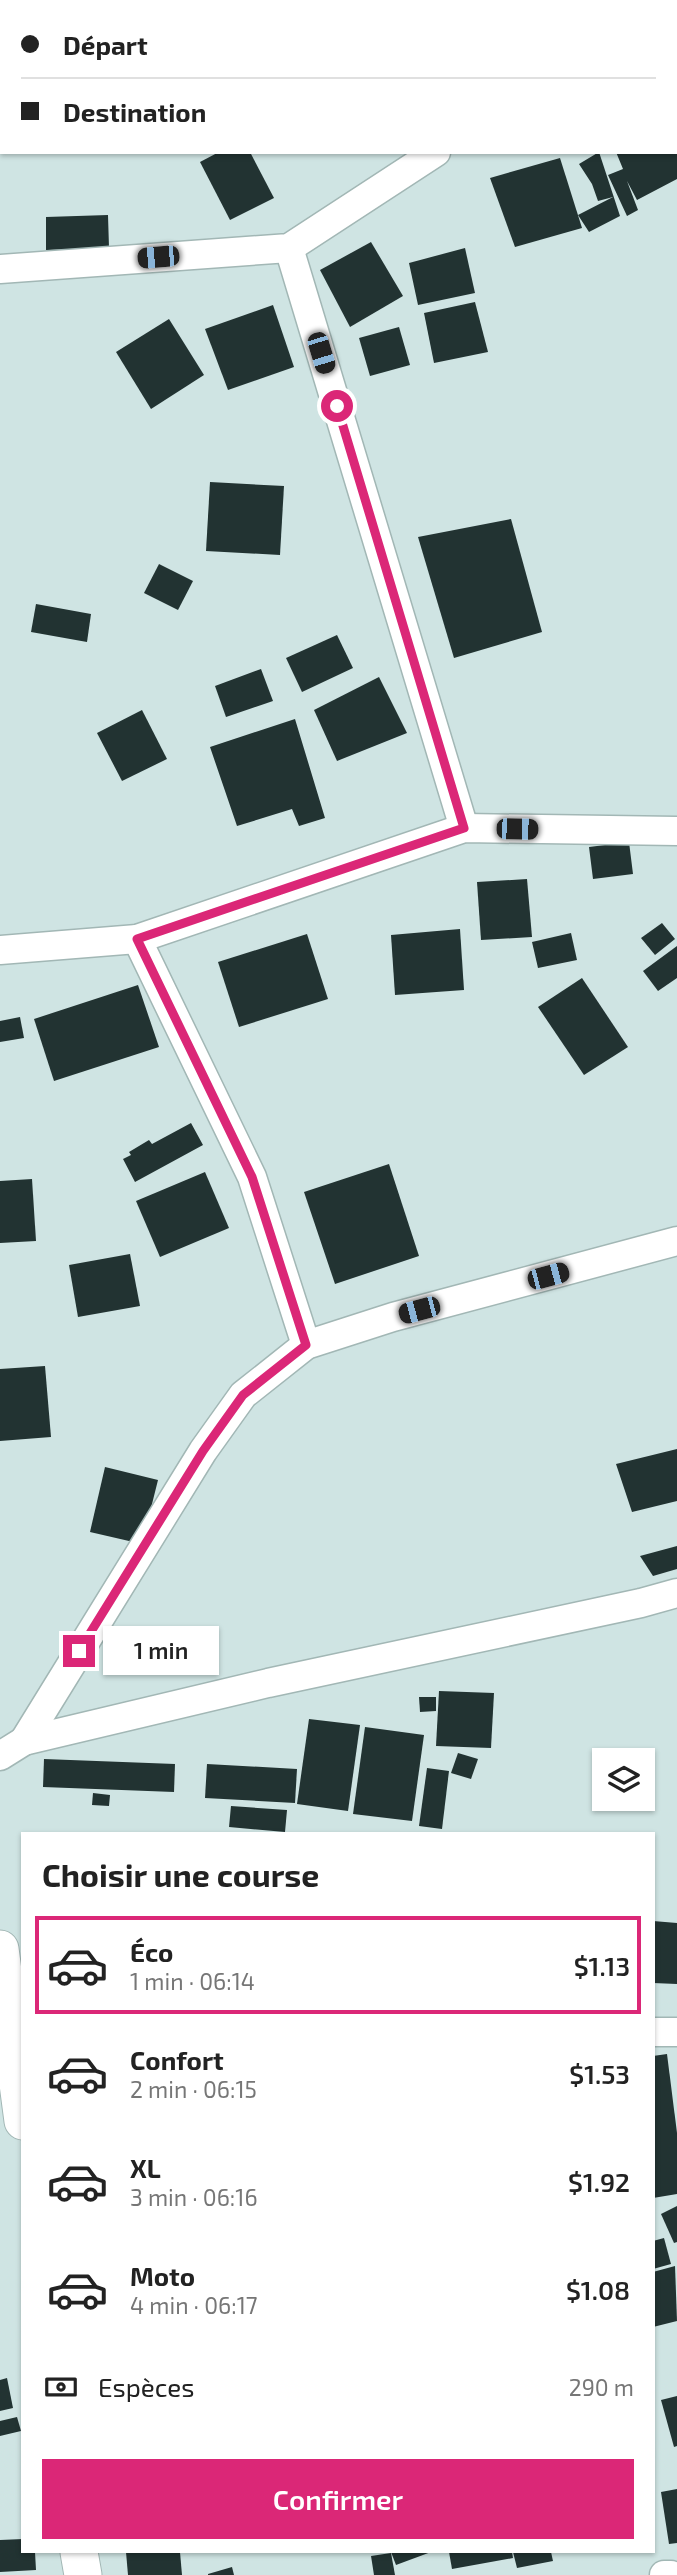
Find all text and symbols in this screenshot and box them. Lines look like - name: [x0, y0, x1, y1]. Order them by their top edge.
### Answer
- text: Départ: [63, 29, 148, 60]
- text: Destination: [63, 96, 206, 127]
- car: [137, 245, 180, 269]
- car: [305, 330, 338, 376]
- route start: [321, 390, 353, 422]
- car: [496, 818, 539, 840]
- car: [525, 1260, 572, 1292]
- car: [396, 1294, 443, 1326]
- callout: 1 min: [104, 1626, 219, 1676]
- route end: [63, 1635, 95, 1667]
- text: 1 min: [134, 1636, 188, 1664]
- map controls: [592, 1748, 655, 1811]
- button: layers: [592, 1748, 655, 1811]
- text: Choisir une course: [42, 1855, 319, 1893]
- icon: car: [46, 1934, 109, 1997]
- text: Éco: [130, 1936, 173, 1967]
- text: $1.13: [574, 1950, 630, 1981]
- text: 1 min · 06:14: [130, 1967, 255, 1995]
- icon: car: [46, 2042, 109, 2105]
- text: Confort: [130, 2044, 224, 2075]
- text: $1.53: [569, 2058, 630, 2089]
- text: 2 min · 06:15: [130, 2075, 257, 2103]
- icon: car: [46, 2150, 109, 2213]
- text: XL: [130, 2152, 161, 2183]
- text: $1.92: [568, 2166, 630, 2197]
- text: 3 min · 06:16: [130, 2183, 258, 2211]
- icon: car: [46, 2258, 109, 2321]
- text: Moto: [130, 2260, 195, 2291]
- text: $1.08: [566, 2274, 630, 2305]
- text: 4 min · 06:17: [130, 2291, 258, 2319]
- icon: cash: [42, 2368, 80, 2406]
- text: Espèces: [98, 2371, 195, 2402]
- text: 290 m: [569, 2373, 634, 2401]
- button: Confirmer: [42, 2459, 634, 2539]

